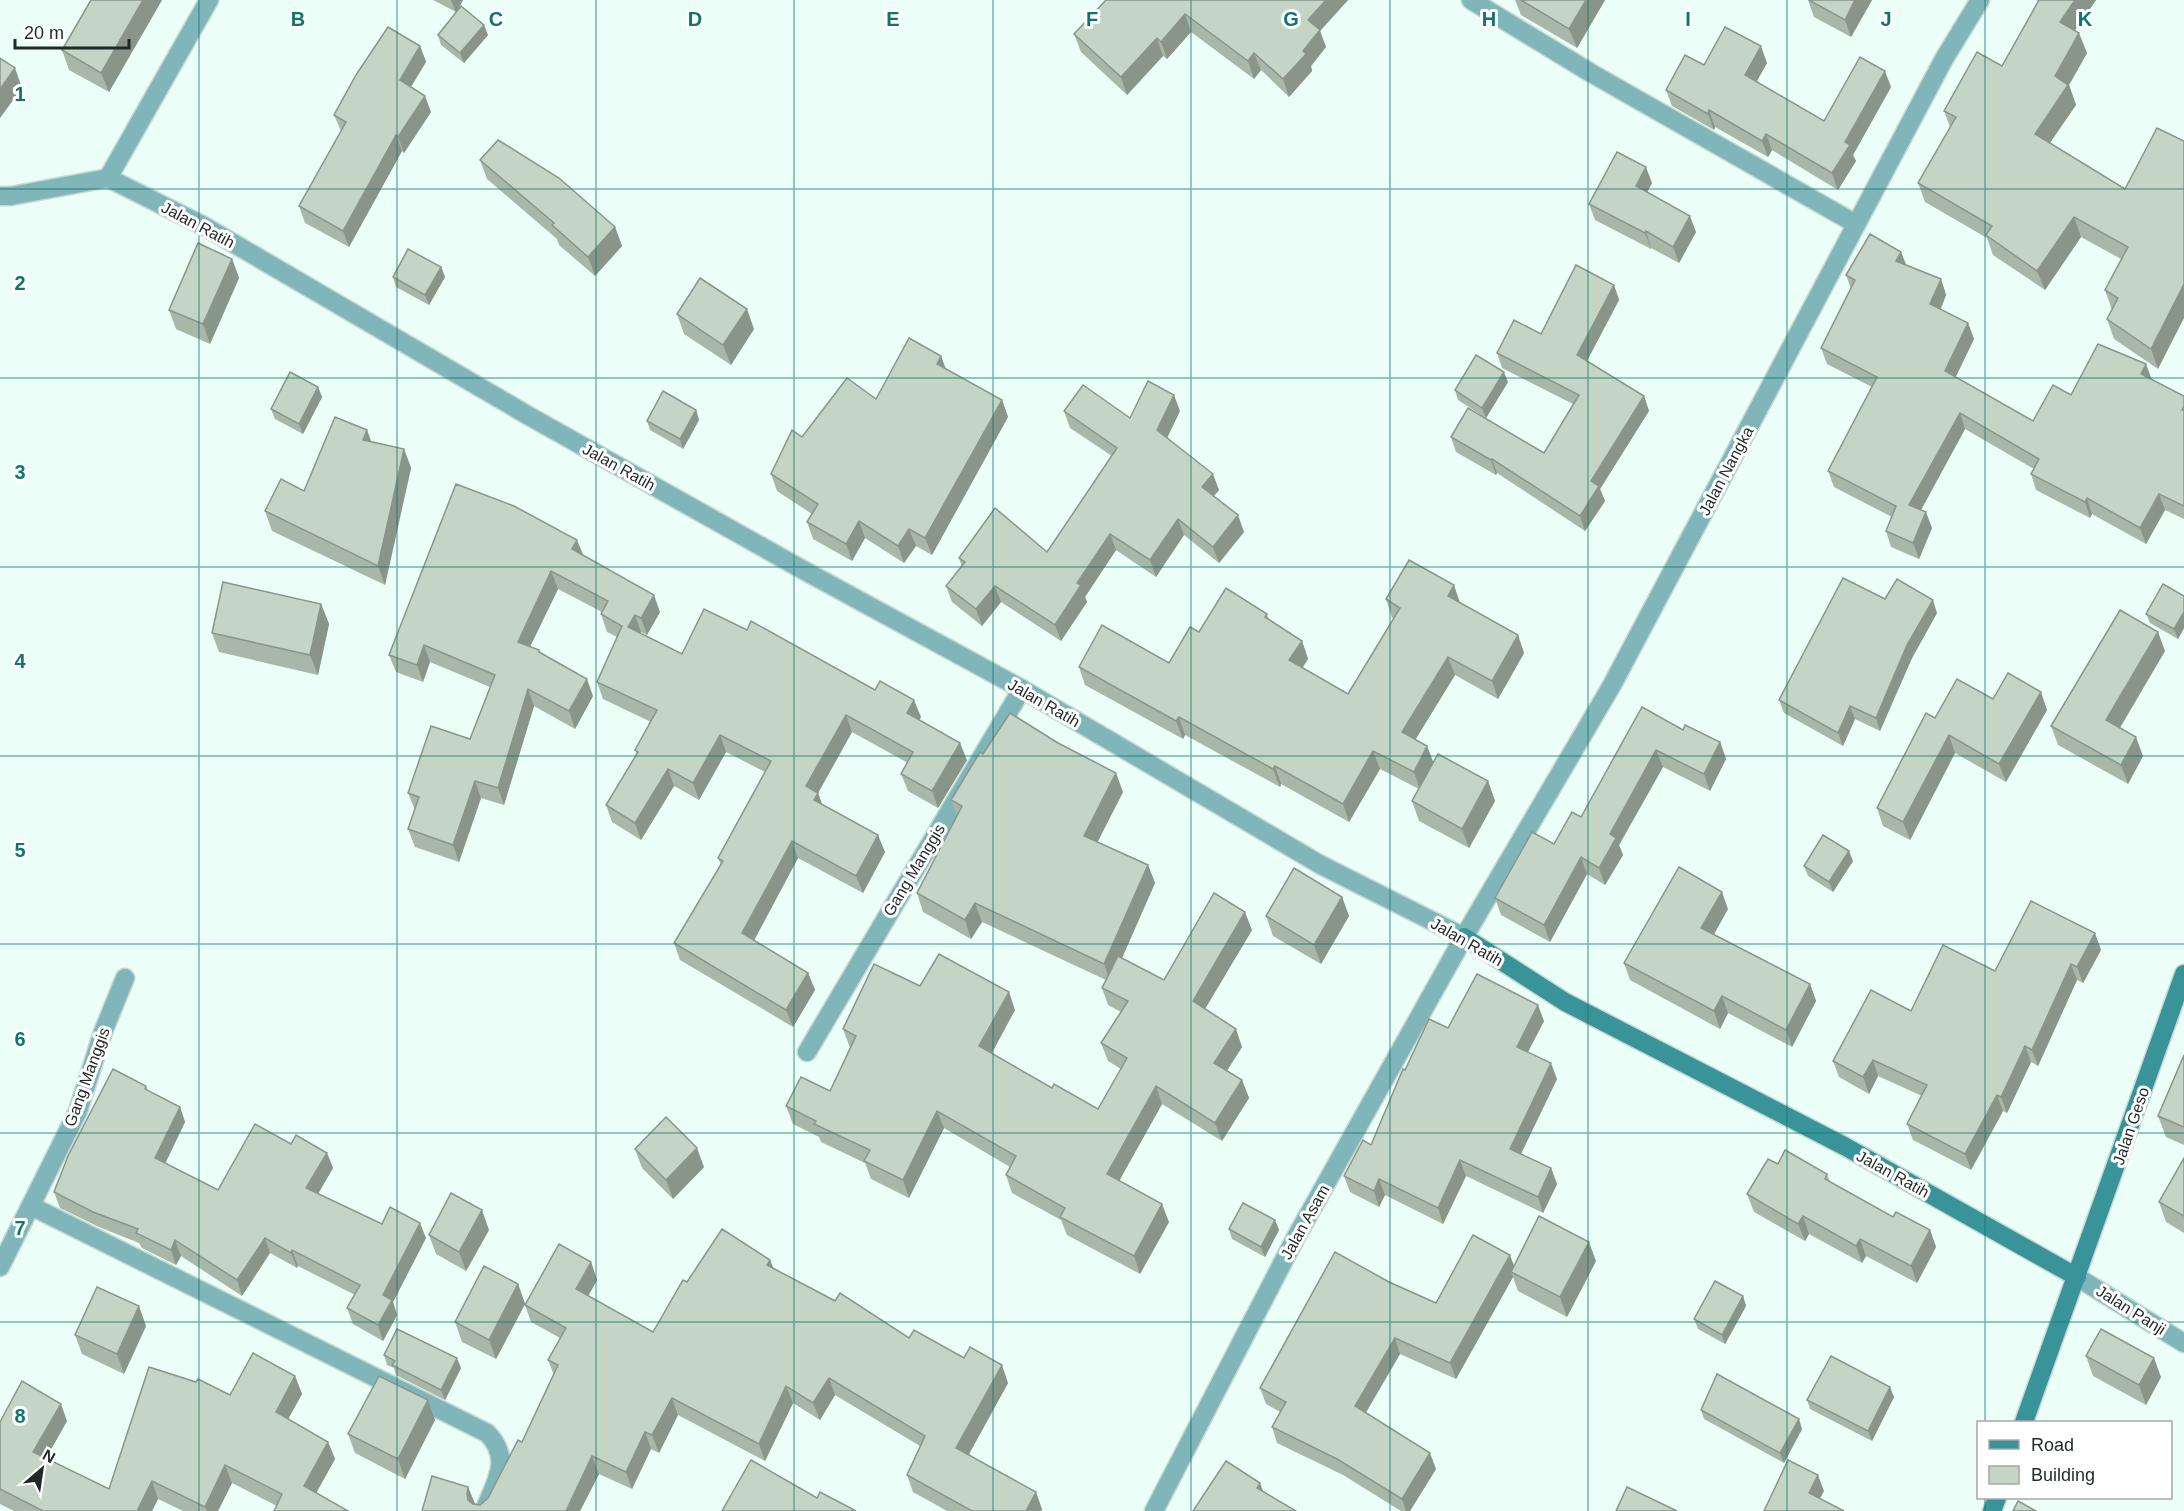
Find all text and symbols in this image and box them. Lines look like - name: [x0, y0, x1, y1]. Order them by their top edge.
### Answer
- text: B: [291, 8, 305, 30]
- text: C: [489, 8, 503, 30]
- text: D: [688, 8, 702, 30]
- text: E: [886, 8, 900, 30]
- text: F: [1086, 8, 1098, 30]
- text: G: [1283, 8, 1299, 30]
- text: H: [1482, 8, 1496, 30]
- text: I: [1685, 8, 1691, 30]
- text: J: [1880, 8, 1892, 30]
- text: K: [2078, 8, 2093, 30]
- scale bar: [15, 12, 129, 50]
- text: 20 m: [24, 23, 64, 43]
- text: 1: [14, 83, 26, 105]
- street label: Jalan Ratih: [159, 199, 237, 251]
- text: 2: [14, 272, 26, 294]
- street label: Jalan Nangka: [1696, 424, 1757, 518]
- street label: Jalan Ratih: [580, 440, 658, 494]
- text: 3: [14, 461, 26, 483]
- text: 4: [14, 650, 26, 672]
- street label: Jalan Ratih: [1005, 676, 1083, 730]
- street label: Gang Manggis: [880, 821, 948, 919]
- text: 5: [14, 839, 26, 861]
- street label: Jalan Ratih: [1428, 915, 1506, 969]
- street label: Gang Manggis: [61, 1025, 113, 1129]
- text: 6: [14, 1028, 26, 1050]
- street label: Jalan Geso: [2110, 1085, 2152, 1167]
- street label: Jalan Ratih: [1854, 1147, 1932, 1201]
- street label: Jalan Asam: [1278, 1182, 1332, 1262]
- text: 7: [14, 1217, 26, 1239]
- street label: Jalan Panji: [2093, 1282, 2169, 1338]
- text: 8: [14, 1405, 26, 1427]
- legend: [1977, 1421, 2172, 1499]
- text: Road: [2031, 1435, 2074, 1455]
- north arrow: [12, 1439, 72, 1499]
- text: N: [40, 1446, 58, 1467]
- text: Building: [2031, 1465, 2095, 1485]

